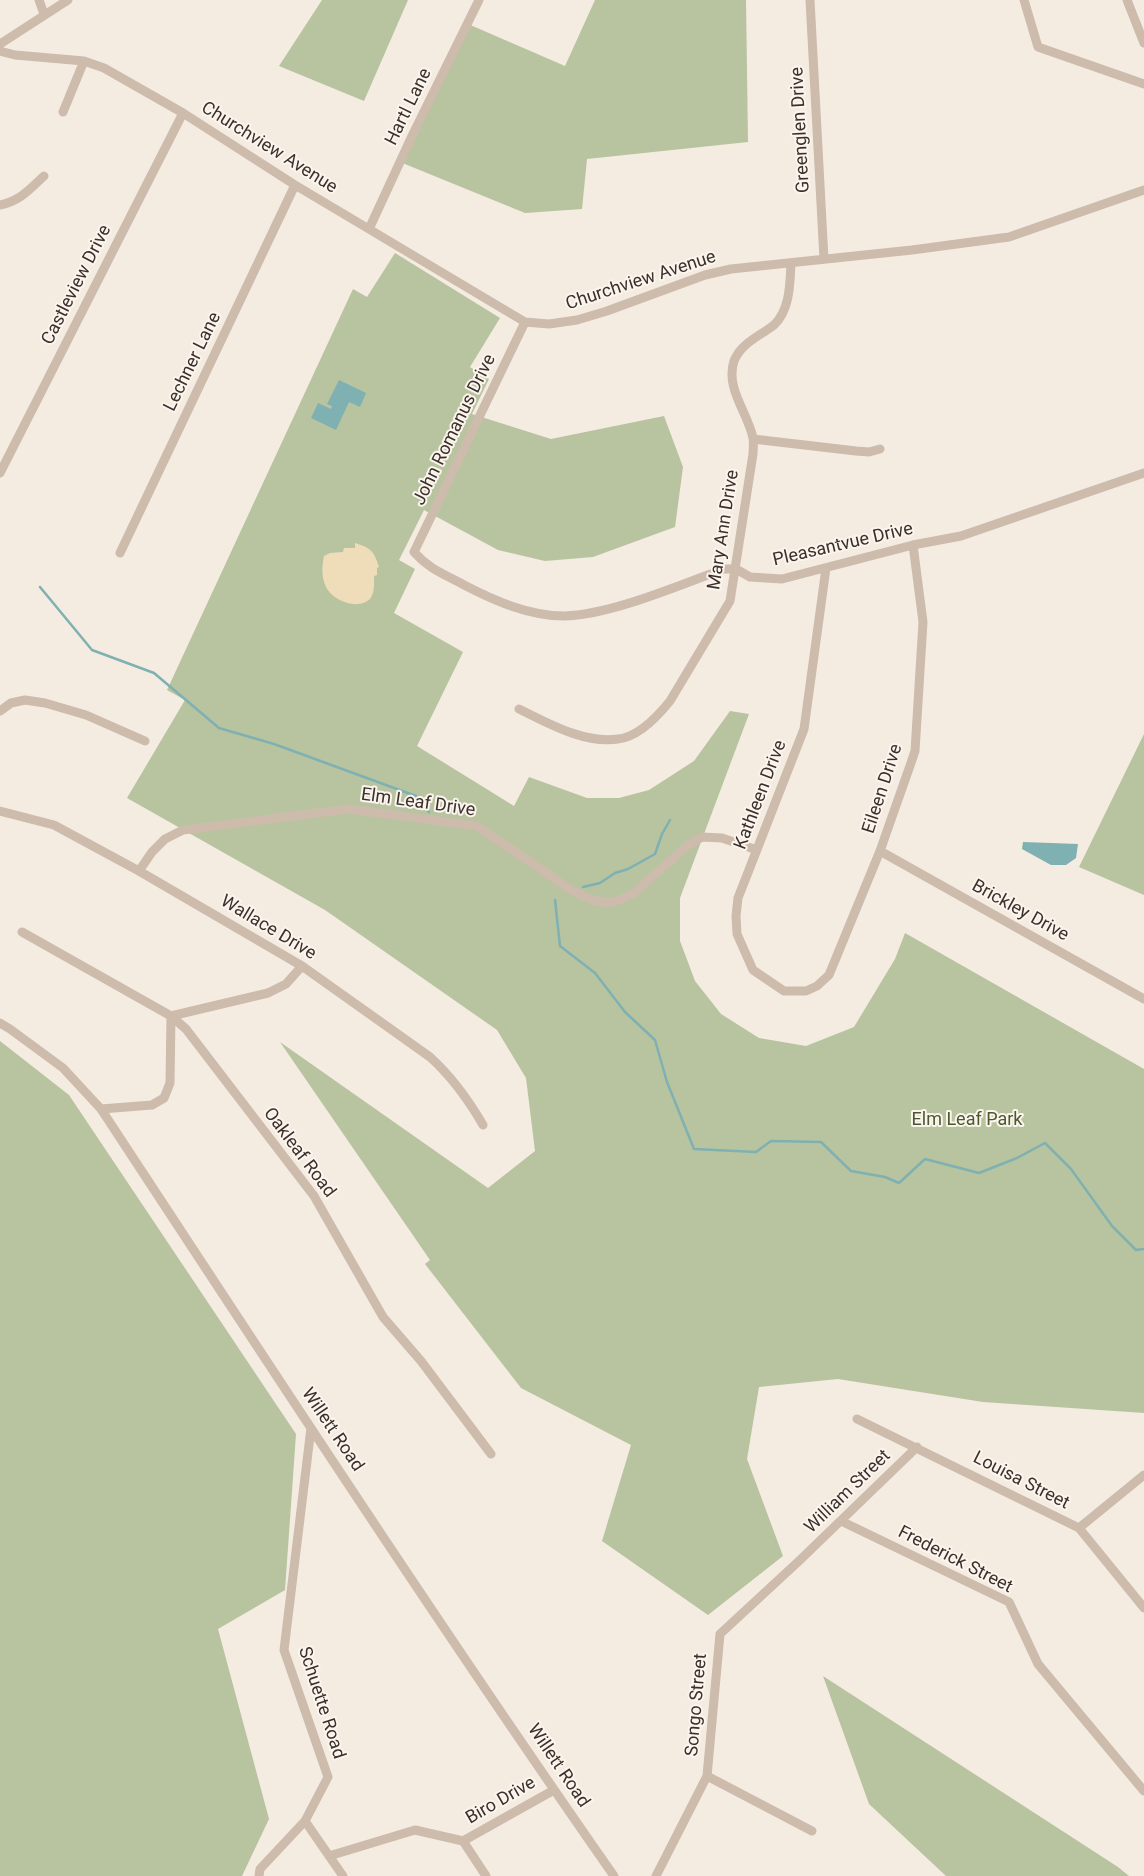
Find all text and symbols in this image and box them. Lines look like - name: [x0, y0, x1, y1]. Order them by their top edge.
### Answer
- street label: Hartl Lane: [381, 65, 437, 149]
- street label: Greenglen Drive: [787, 66, 815, 194]
- street label: Churchview Avenue: [197, 97, 341, 199]
- street label: Castleview Drive: [38, 221, 116, 349]
- street label: Churchview Avenue: [563, 247, 719, 315]
- street label: Lechner Lane: [160, 309, 226, 415]
- street label: John Romanus Drive: [409, 351, 501, 509]
- street label: Mary Ann Drive: [704, 468, 744, 592]
- street label: Pleasantvue Drive: [771, 518, 915, 572]
- street label: Kathleen Drive: [730, 737, 792, 853]
- street label: Eileen Drive: [858, 741, 908, 837]
- street label: Elm Leaf Drive: [360, 784, 476, 822]
- street label: Brickley Drive: [968, 876, 1072, 946]
- street label: Wallace Drive: [216, 891, 320, 965]
- street label: Oakleaf Road: [258, 1104, 340, 1202]
- park label: Elm Leaf Park: [912, 1109, 1022, 1131]
- street label: Willett Road: [296, 1384, 368, 1476]
- street label: William Street: [801, 1446, 895, 1538]
- street label: Louisa Street: [969, 1447, 1073, 1515]
- street label: Frederick Street: [894, 1522, 1016, 1598]
- street label: Schuette Road: [293, 1644, 349, 1762]
- street label: Songo Street: [682, 1653, 712, 1757]
- street label: Willett Road: [522, 1720, 594, 1812]
- street label: Biro Drive: [462, 1772, 540, 1830]

